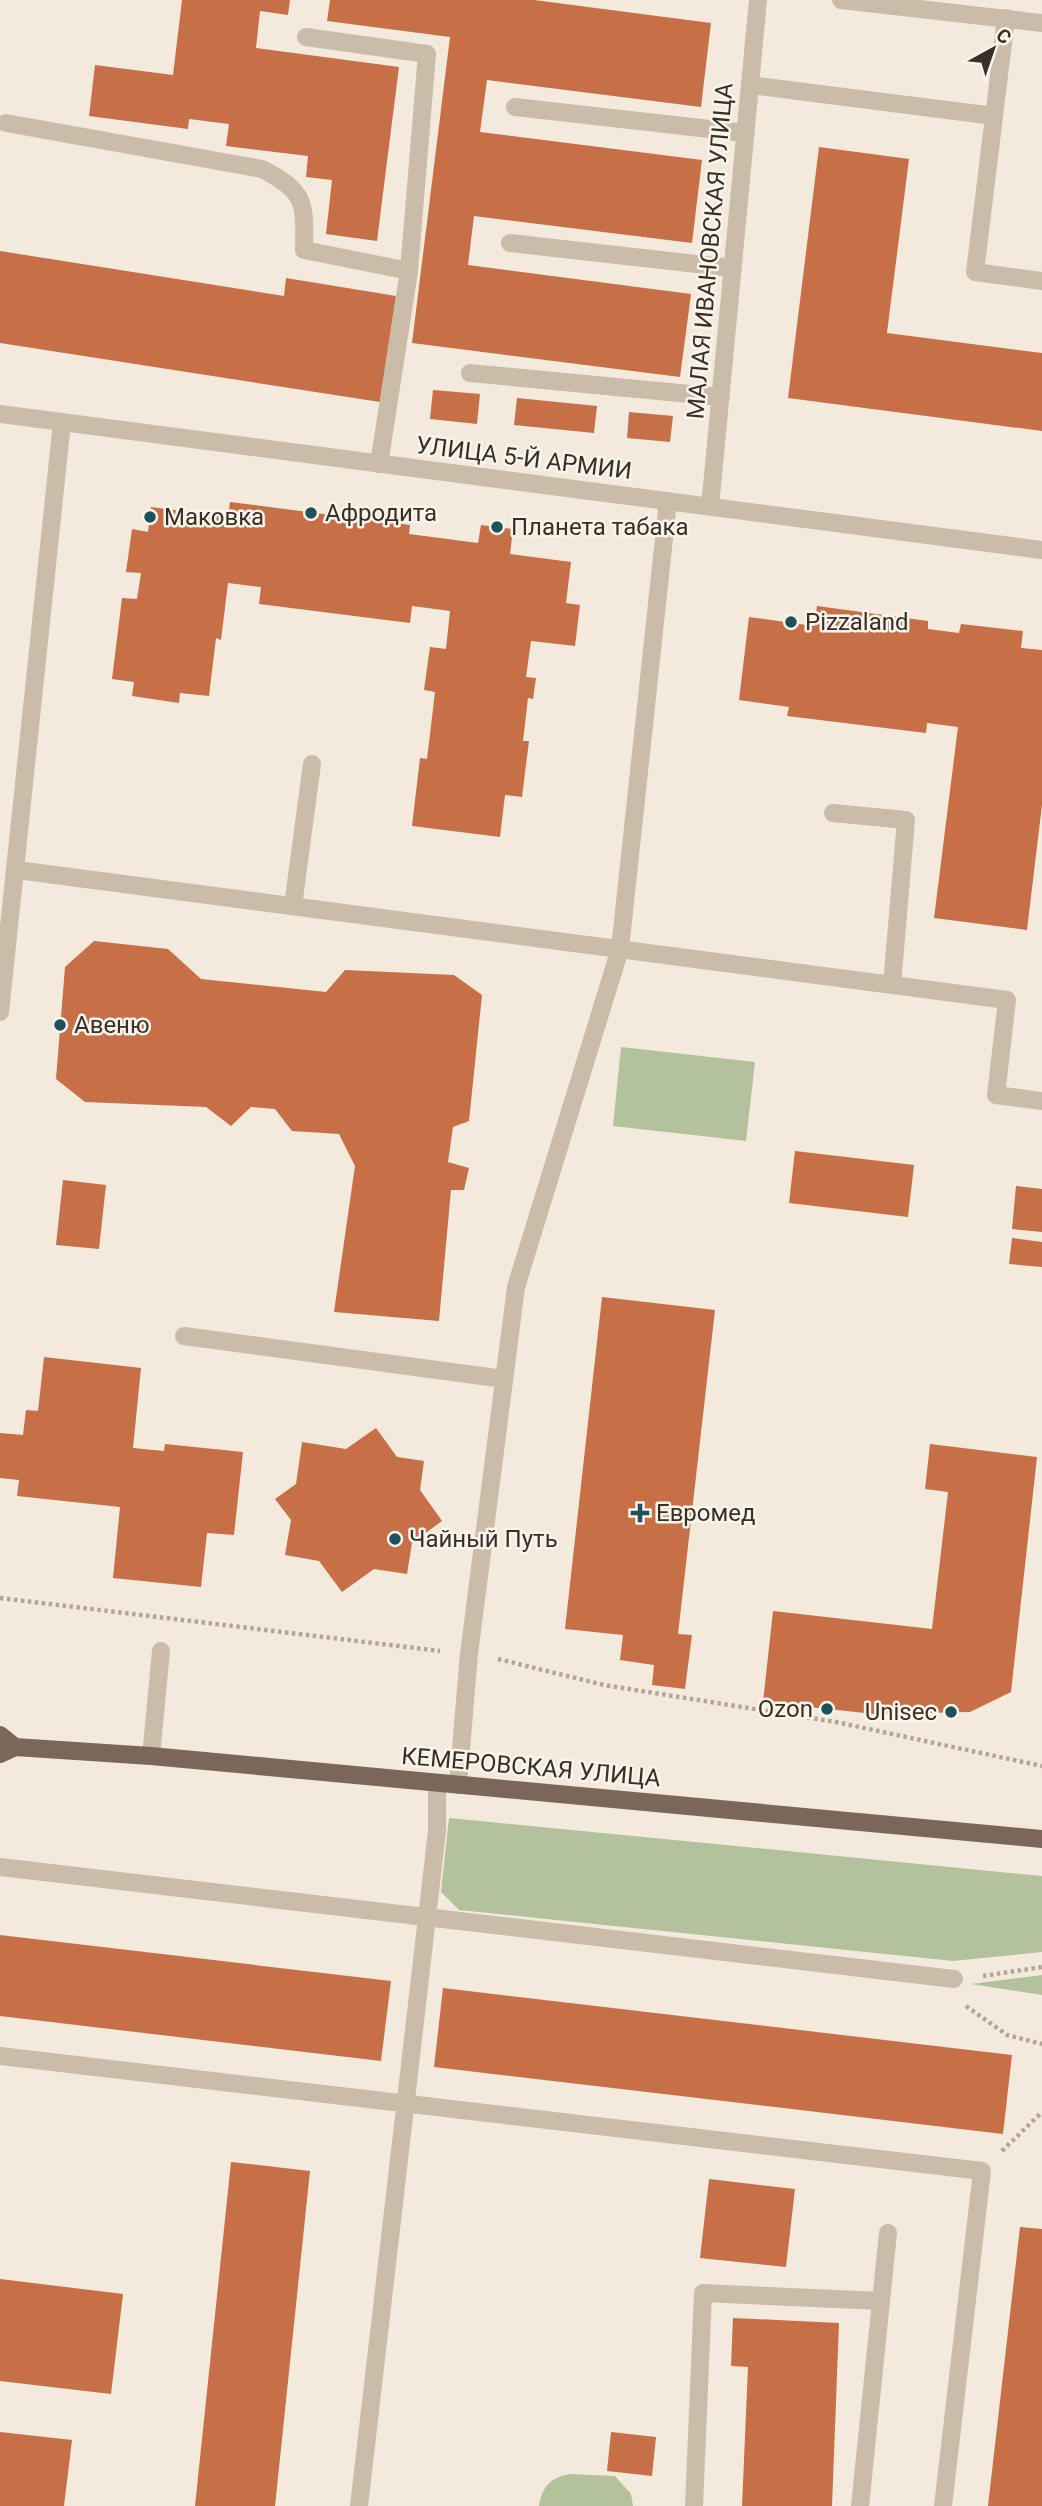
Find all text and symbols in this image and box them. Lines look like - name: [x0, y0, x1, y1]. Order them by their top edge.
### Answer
- north arrow: [958, 14, 1028, 84]
- text: С: [991, 24, 1016, 49]
- street label: МАЛАЯ ИВАНОВСКАЯ УЛИЦА: [681, 81, 739, 420]
- street label: УЛИЦА 5-Й АРМИИ: [415, 431, 633, 485]
- place label: Афродита: [325, 499, 437, 527]
- place label: Маковка: [164, 503, 264, 531]
- marker: Афродита: [303, 505, 319, 521]
- marker: Маковка: [142, 509, 158, 525]
- place label: Планета табака: [511, 513, 689, 541]
- marker: Планета табака: [489, 519, 505, 535]
- place label: Pizzaland: [805, 608, 909, 636]
- marker: Pizzaland: [783, 614, 799, 630]
- place label: Авеню: [74, 1011, 150, 1039]
- marker: Авеню: [52, 1017, 68, 1033]
- place label: Евромед: [656, 1499, 756, 1527]
- marker: Евромед: [630, 1503, 650, 1523]
- place label: Чайный Путь: [409, 1525, 558, 1553]
- marker: Чайный Путь: [387, 1531, 403, 1547]
- place label: Ozon: [758, 1695, 813, 1723]
- place label: Unisec: [865, 1698, 937, 1726]
- marker: Ozon: [819, 1701, 835, 1717]
- marker: Unisec: [943, 1704, 959, 1720]
- street label: КЕМЕРОВСКАЯ УЛИЦА: [400, 1742, 662, 1792]

